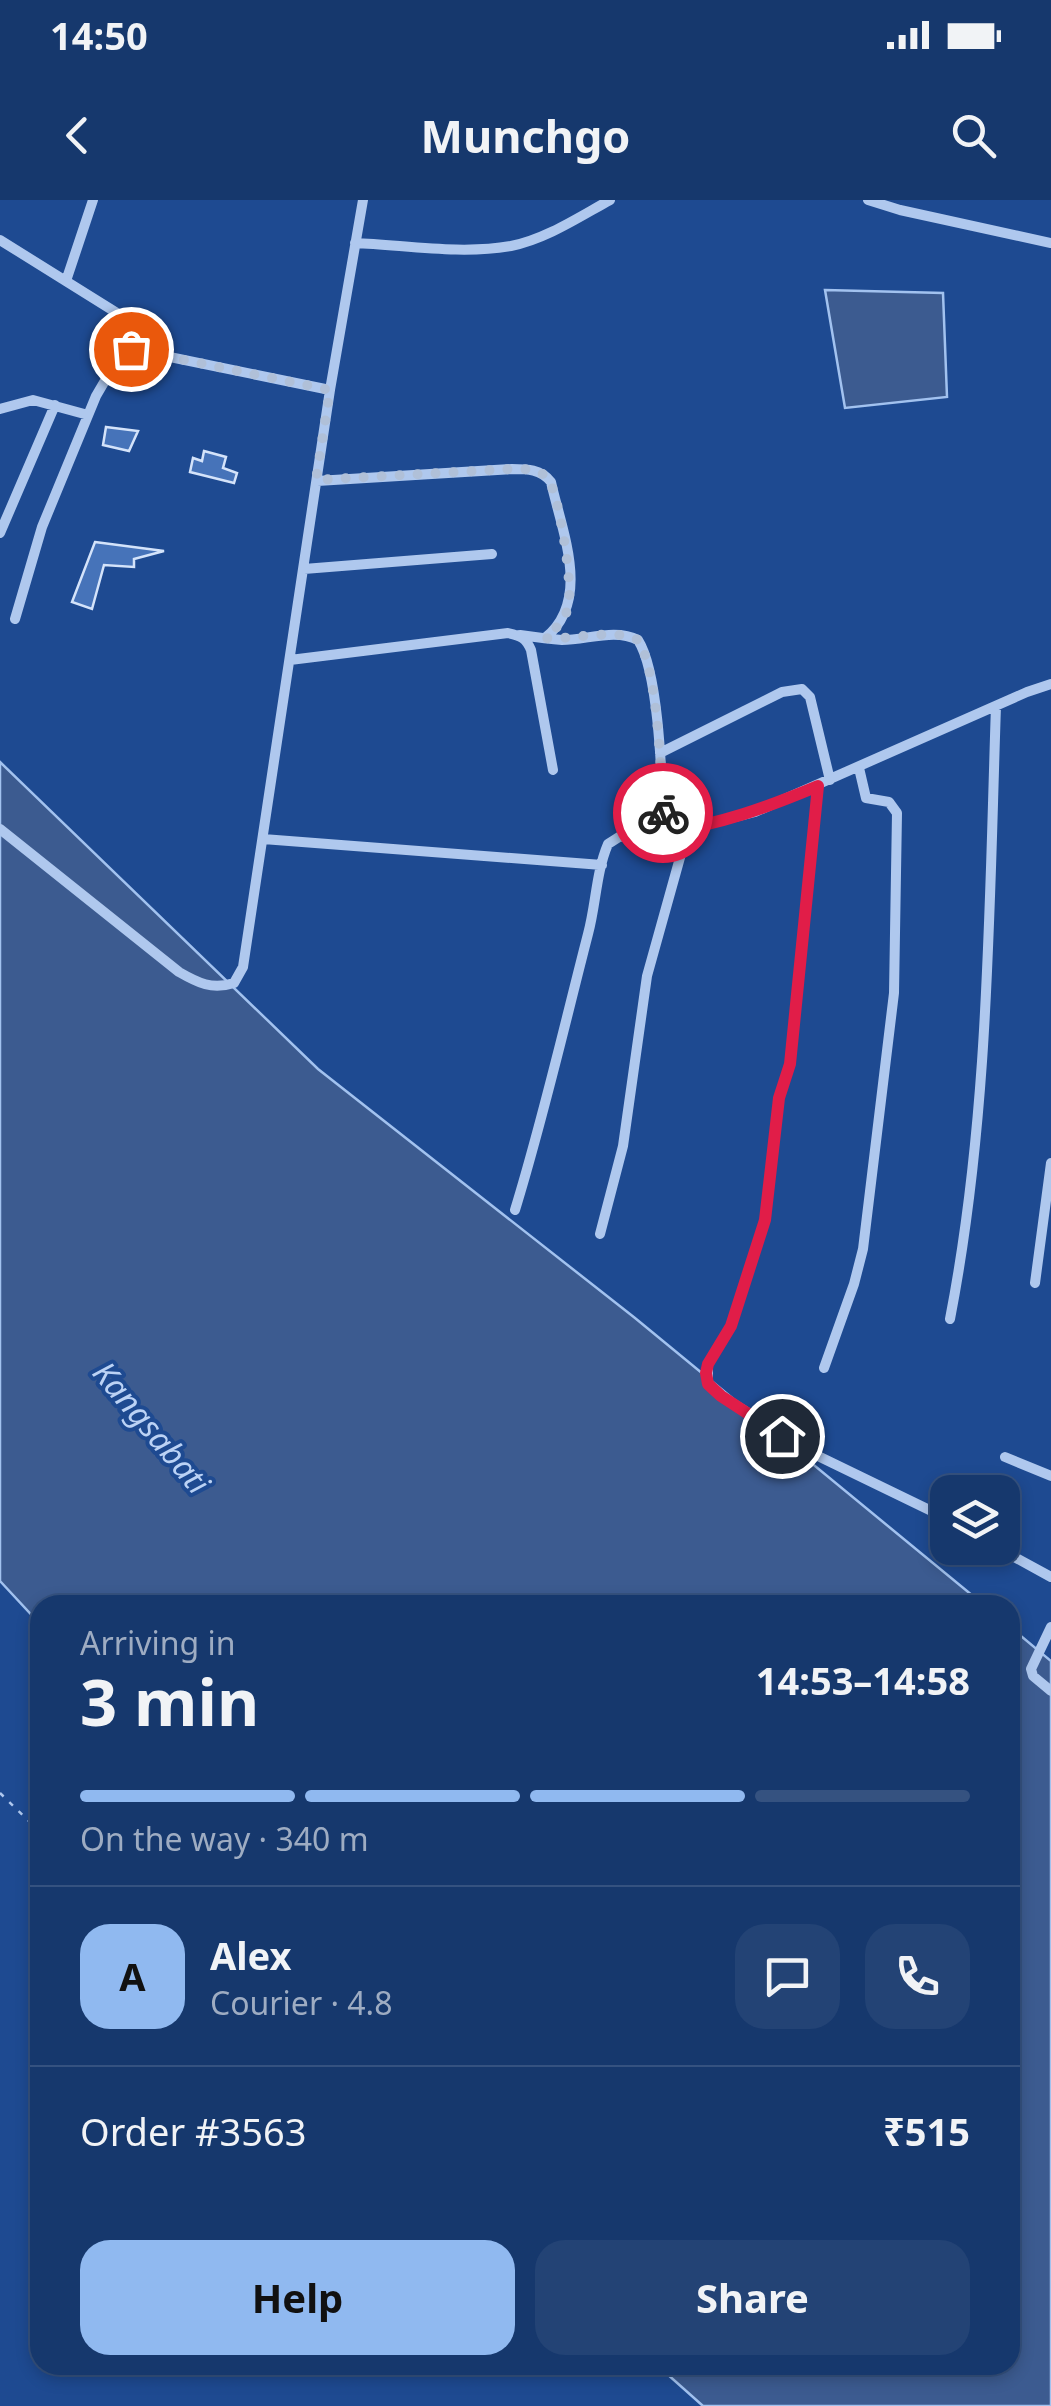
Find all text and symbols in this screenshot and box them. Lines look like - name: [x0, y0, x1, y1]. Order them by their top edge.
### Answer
- text: 14:50: [50, 9, 148, 61]
- text: Munchgo: [421, 105, 630, 166]
- icon: back: [50, 108, 105, 163]
- icon: search: [946, 108, 1001, 163]
- pin: [89, 307, 174, 392]
- icon: bag: [104, 322, 159, 377]
- courier: [613, 763, 713, 863]
- icon: bike: [636, 786, 691, 841]
- water label: Kangsabati: [84, 1352, 221, 1503]
- pin: [740, 1394, 825, 1479]
- icon: home: [755, 1409, 810, 1464]
- map controls: [930, 1475, 1020, 1565]
- button: layers: [930, 1475, 1020, 1565]
- text: Arriving in: [80, 1621, 235, 1664]
- text: 14:53–14:58: [756, 1654, 970, 1706]
- text: 3 min: [80, 1657, 259, 1745]
- text: On the way · 340 m: [80, 1817, 369, 1860]
- button: chat: [735, 1924, 840, 2029]
- button: phone: [865, 1924, 970, 2029]
- text: Alex: [210, 1929, 292, 1981]
- text: A: [119, 1950, 146, 2002]
- text: Courier · 4.8: [210, 1981, 393, 2024]
- text: Order #3563: [80, 2105, 306, 2157]
- text: ₹515: [883, 2105, 970, 2157]
- button: Help: [80, 2240, 515, 2355]
- button: Share: [535, 2240, 970, 2355]

